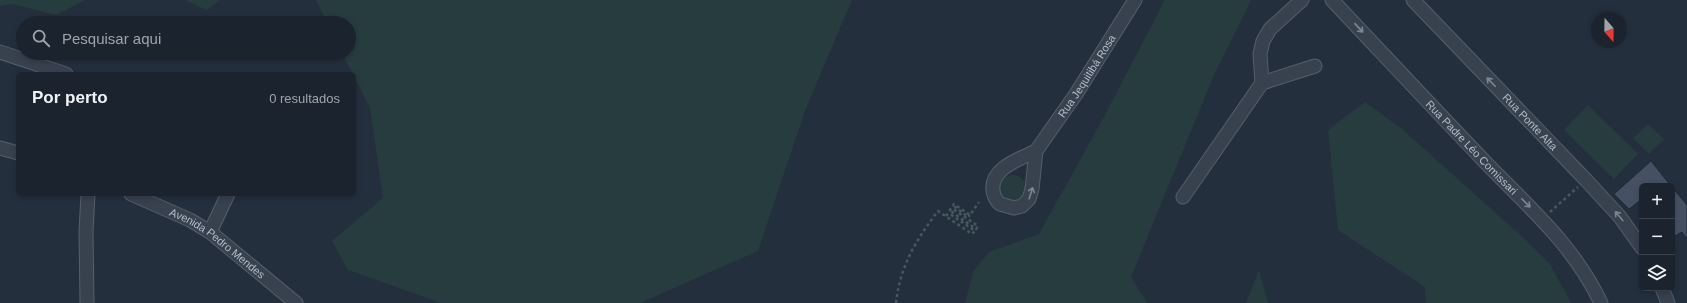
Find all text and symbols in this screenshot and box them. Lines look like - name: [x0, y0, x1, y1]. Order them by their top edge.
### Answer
- north arrow: [1591, 12, 1627, 48]
- search box: [16, 16, 356, 60]
- one-way arrow: [1354, 23, 1364, 33]
- icon: search: [30, 27, 52, 49]
- text: Pesquisar aqui: [62, 30, 161, 47]
- street label: Rua Jequitibá Rosa: [1055, 32, 1118, 120]
- one-way arrow: [1486, 77, 1496, 87]
- text: Por perto: [32, 88, 108, 107]
- text: 0 resultados: [269, 91, 340, 106]
- street label: Rua Ponte Alta: [1500, 91, 1561, 153]
- street label: Rua Padre Léo Comissari: [1424, 98, 1520, 197]
- map controls: [1639, 183, 1675, 291]
- button: +: [1639, 183, 1675, 219]
- one-way arrow: [1028, 187, 1035, 200]
- one-way arrow: [1521, 198, 1531, 208]
- street label: Avenida Pedro Mendes: [168, 206, 268, 281]
- one-way arrow: [1615, 211, 1624, 222]
- button: −: [1639, 219, 1675, 255]
- button: layers: [1639, 255, 1675, 291]

